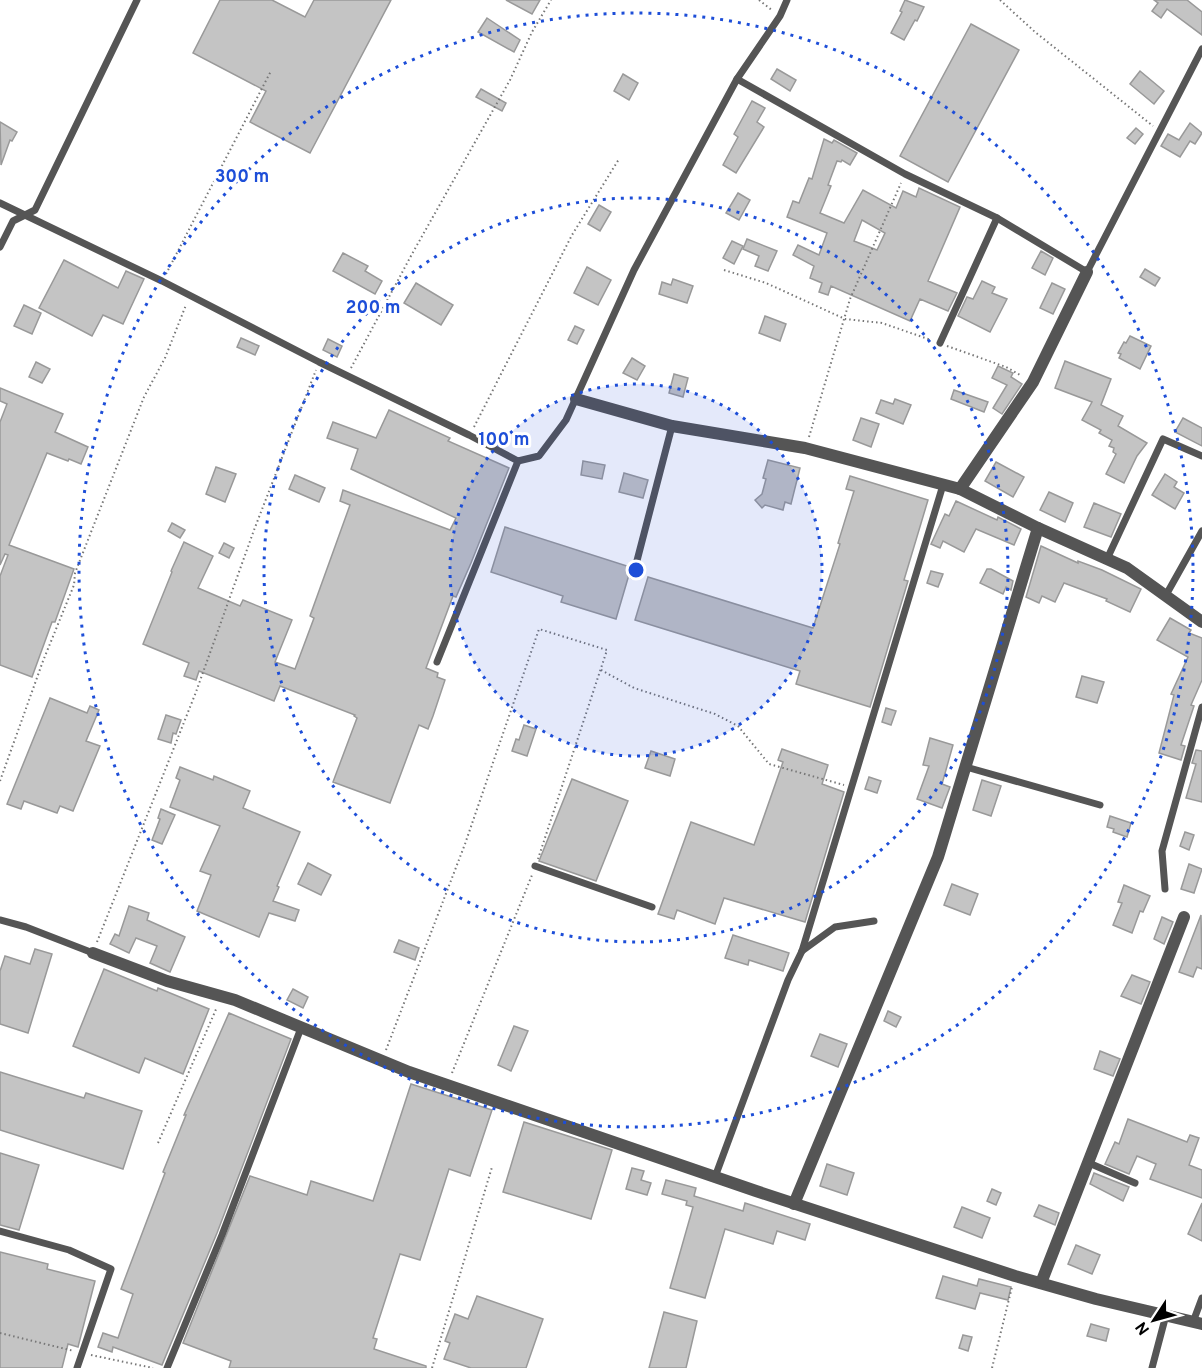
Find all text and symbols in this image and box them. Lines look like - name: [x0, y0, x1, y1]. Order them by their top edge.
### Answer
- text: 300 m: [215, 166, 269, 189]
- text: 200 m: [345, 297, 401, 320]
- text: 100 m: [478, 429, 530, 452]
- centre of rings: [626, 560, 646, 580]
- north arrow: [1124, 1290, 1184, 1350]
- text: N: [1132, 1317, 1155, 1338]

